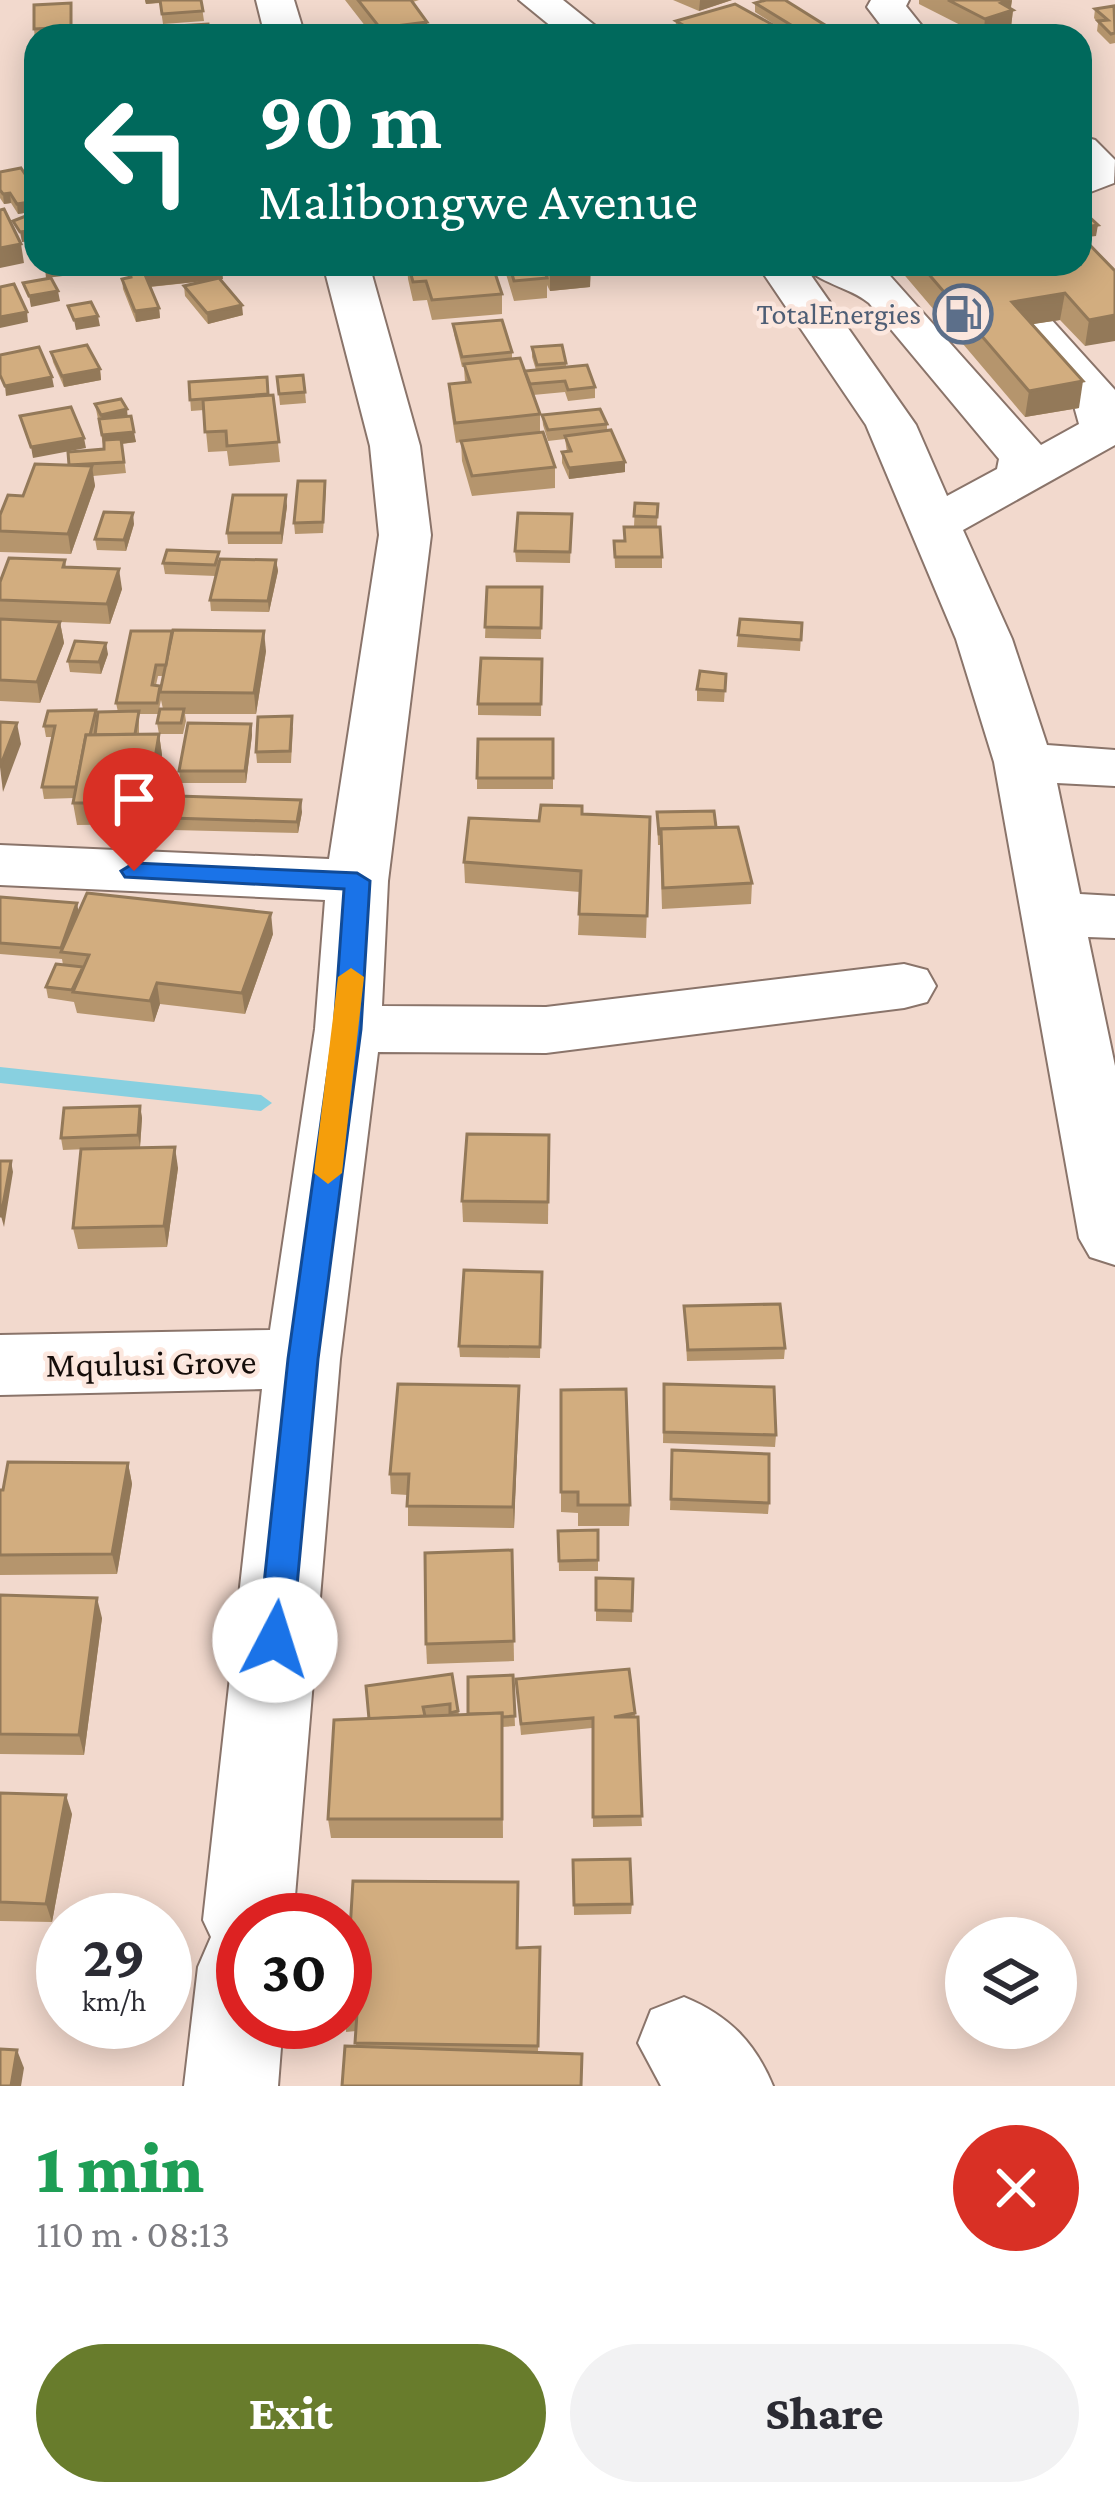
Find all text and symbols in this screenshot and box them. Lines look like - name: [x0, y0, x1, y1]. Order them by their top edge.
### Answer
- icon: left: [60, 72, 216, 228]
- text: 90 m: [258, 73, 442, 166]
- text: Malibongwe Avenue: [258, 171, 698, 231]
- fuel station icon: TotalEnergies: [932, 283, 994, 345]
- place label: TotalEnergies: [756, 297, 921, 331]
- pin: [83, 748, 185, 871]
- icon: arrive: [101, 766, 167, 832]
- street label: Mqulusi Grove: [45, 1341, 257, 1385]
- position arrow: [212, 1577, 338, 1703]
- speed limit sign: 30: [216, 1893, 372, 2049]
- map controls: [945, 1917, 1077, 2049]
- button: layers: [945, 1917, 1077, 2049]
- text: 29: [82, 1922, 146, 1989]
- text: km/h: [82, 1984, 146, 2017]
- button: close: [953, 2125, 1079, 2251]
- text: 1 min: [36, 2127, 204, 2207]
- text: 110 m · 08:13: [36, 2212, 230, 2255]
- button: Exit: [36, 2344, 546, 2482]
- button: Share: [570, 2344, 1079, 2482]

